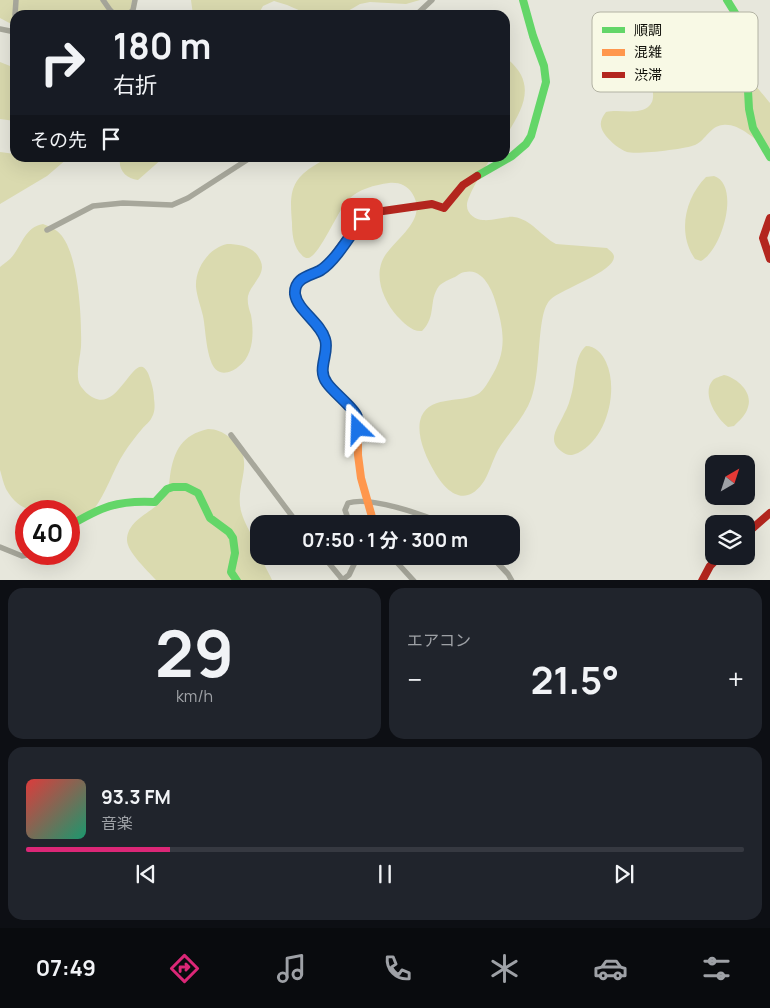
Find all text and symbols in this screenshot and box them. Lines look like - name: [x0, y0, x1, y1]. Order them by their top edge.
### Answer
- legend: [592, 12, 758, 92]
- text: 順調: [634, 20, 662, 39]
- text: 180 m: [113, 22, 211, 70]
- icon: right: [30, 30, 95, 95]
- text: 混雑: [634, 42, 662, 61]
- text: 渋滞: [634, 65, 662, 84]
- text: 右折: [113, 70, 157, 100]
- icon: arrive: [97, 125, 125, 153]
- text: その先: [30, 127, 87, 153]
- pin: [341, 198, 383, 240]
- icon: arrive: [348, 205, 376, 233]
- position arrow: [331, 402, 383, 454]
- north arrow: [705, 455, 755, 505]
- map controls: [705, 455, 755, 565]
- speed limit sign: 40: [15, 500, 80, 565]
- button: layers: [705, 515, 755, 565]
- text: 07:50 · 1 分 · 300 m: [302, 527, 468, 553]
- text: 29: [155, 608, 234, 697]
- text: エアコン: [407, 629, 471, 651]
- text: 21.5°: [531, 653, 619, 705]
- text: −: [407, 660, 422, 698]
- text: +: [728, 660, 744, 698]
- text: km/h: [176, 685, 213, 707]
- text: 93.3 FM: [101, 784, 171, 810]
- text: 音楽: [101, 812, 133, 834]
- icon: previous: [132, 860, 160, 888]
- icon: pause: [371, 860, 399, 888]
- icon: next: [610, 860, 638, 888]
- icon: directions: [167, 951, 202, 986]
- icon: music: [274, 951, 309, 986]
- icon: phone: [380, 951, 415, 986]
- icon: climate: [487, 951, 522, 986]
- icon: car: [593, 951, 628, 986]
- icon: filters: [699, 951, 734, 986]
- text: 07:49: [36, 953, 96, 983]

